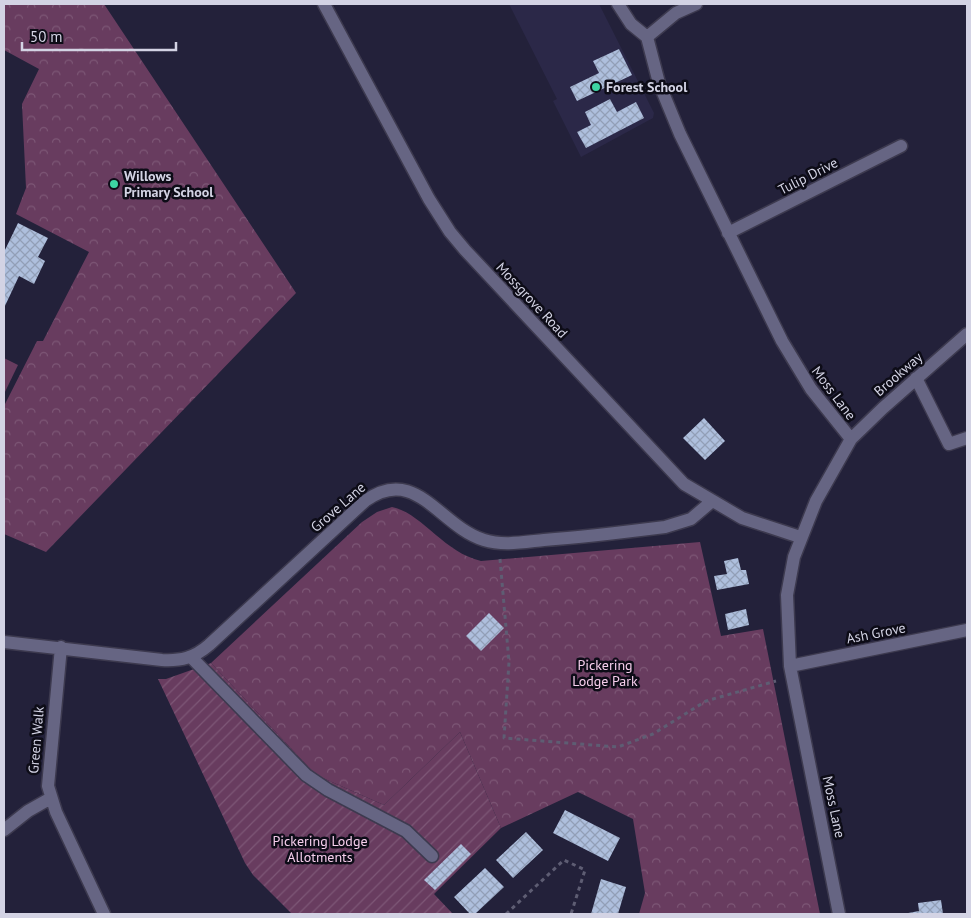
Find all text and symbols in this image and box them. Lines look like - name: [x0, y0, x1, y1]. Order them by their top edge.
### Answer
- scale bar: [22, 20, 176, 52]
- text: 50 m: [30, 27, 63, 46]
- place label: Forest School: [606, 78, 688, 96]
- marker: Forest School: [590, 81, 602, 93]
- street label: Tulip Drive: [775, 153, 841, 199]
- place label: Willows Primary School: [124, 167, 214, 201]
- marker: Willows Primary School: [108, 178, 120, 190]
- street label: Mossgrove Road: [492, 258, 572, 342]
- street label: Brookway: [870, 348, 926, 400]
- street label: Moss Lane: [808, 363, 860, 423]
- street label: Grove Lane: [307, 478, 369, 536]
- street label: Ash Grove: [845, 618, 907, 648]
- park label: Pickering Lodge Park: [572, 656, 638, 690]
- street label: Green Walk: [24, 705, 48, 774]
- street label: Moss Lane: [819, 774, 849, 840]
- park label: Pickering Lodge Allotments: [272, 832, 368, 866]

